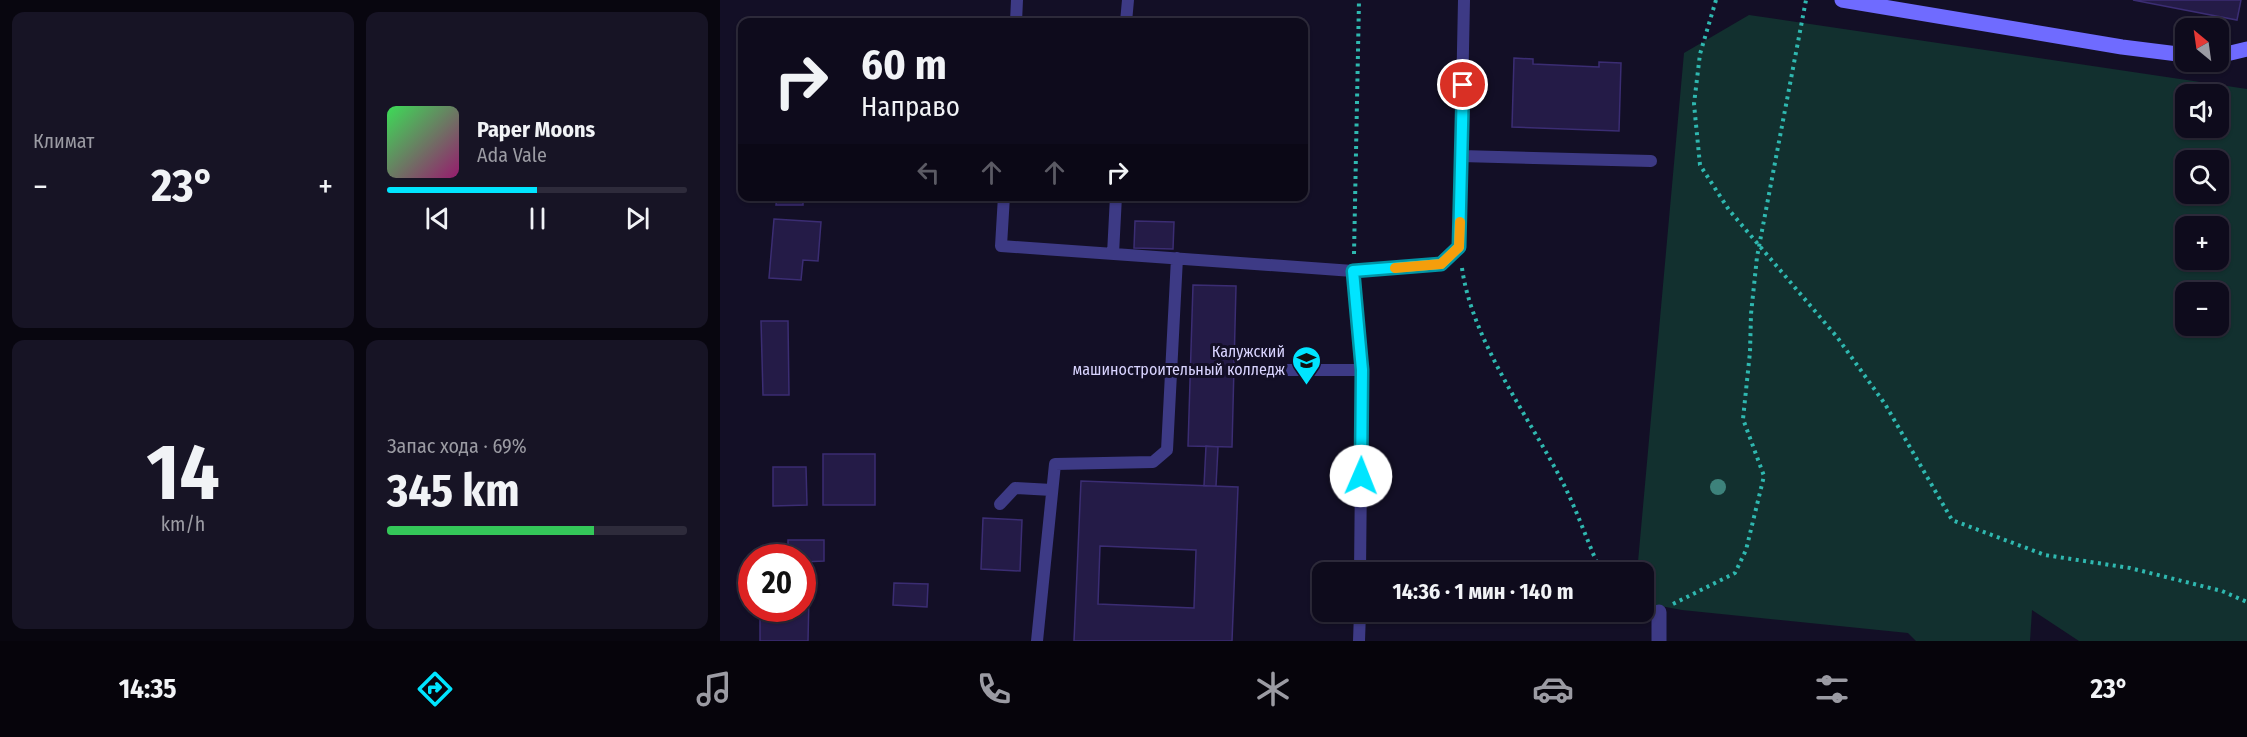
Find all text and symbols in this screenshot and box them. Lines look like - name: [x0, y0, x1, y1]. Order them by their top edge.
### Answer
- north arrow: [2175, 18, 2229, 72]
- map controls: [2175, 18, 2229, 336]
- text: 60 m: [861, 40, 947, 90]
- icon: right: [762, 42, 840, 120]
- pin: [1437, 59, 1488, 110]
- icon: arrive: [1446, 68, 1479, 101]
- button: sound: [2175, 84, 2229, 138]
- text: Направо: [861, 91, 960, 123]
- text: Paper Moons: [477, 116, 595, 143]
- text: Климат: [33, 129, 94, 153]
- text: Ada Vale: [477, 143, 547, 167]
- button: search: [2175, 150, 2229, 204]
- icon: left: [912, 156, 945, 189]
- icon: ahead: [975, 156, 1008, 189]
- icon: ahead: [1038, 156, 1071, 189]
- icon: right: [1101, 156, 1134, 189]
- text: 23°: [151, 159, 215, 213]
- text: −: [33, 167, 48, 207]
- text: +: [318, 167, 333, 207]
- icon: previous: [421, 202, 454, 235]
- icon: pause: [521, 202, 554, 235]
- icon: next: [621, 202, 654, 235]
- button: +: [2175, 216, 2229, 270]
- button: −: [2175, 282, 2229, 336]
- place label: Калужский машиностроительный колледж: [1072, 342, 1286, 379]
- school or university icon: Калужский машиностроительный колледж: [1290, 344, 1322, 386]
- text: 14: [146, 426, 220, 520]
- text: Запас хода · 69%: [387, 434, 527, 458]
- position arrow: [1329, 444, 1393, 508]
- text: 345 km: [387, 464, 520, 518]
- text: km/h: [161, 512, 205, 536]
- speed limit sign: 20: [738, 544, 816, 622]
- text: 14:36 · 1 мин · 140 m: [1392, 578, 1574, 605]
- icon: directions: [414, 668, 456, 710]
- icon: music: [693, 668, 735, 710]
- icon: phone: [973, 668, 1015, 710]
- icon: climate: [1252, 668, 1294, 710]
- icon: car: [1532, 668, 1574, 710]
- icon: filters: [1811, 668, 1853, 710]
- text: 14:35: [119, 673, 177, 705]
- text: 23°: [2090, 673, 2128, 705]

